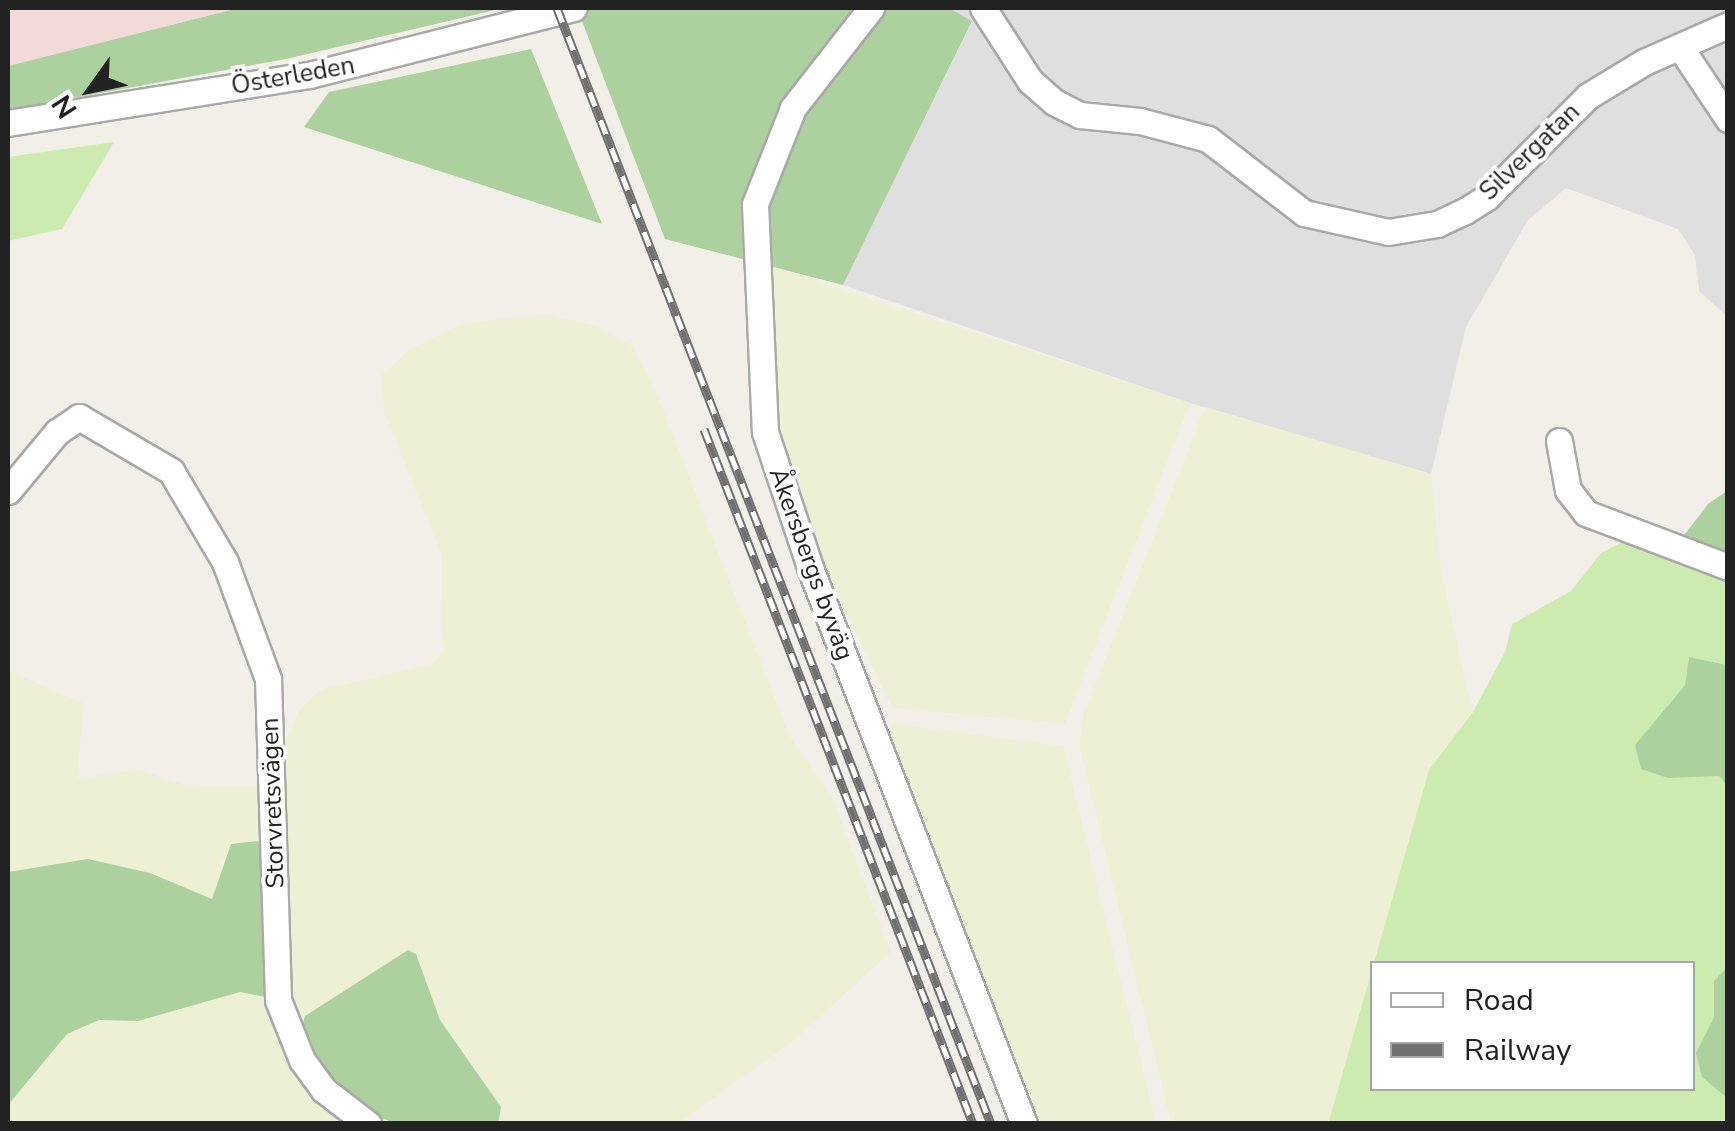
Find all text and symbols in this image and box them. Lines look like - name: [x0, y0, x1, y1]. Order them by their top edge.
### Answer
- north arrow: [40, 40, 140, 140]
- street label: Österleden: [229, 50, 357, 102]
- text: N: [43, 87, 86, 125]
- street label: Silvergatan: [1474, 97, 1586, 207]
- street label: Åkersbergs byväg: [762, 464, 860, 664]
- street label: Storvretsvägen: [255, 717, 291, 889]
- legend: [1370, 961, 1695, 1091]
- text: Road: [1464, 980, 1534, 1021]
- text: Railway: [1464, 1030, 1572, 1071]

